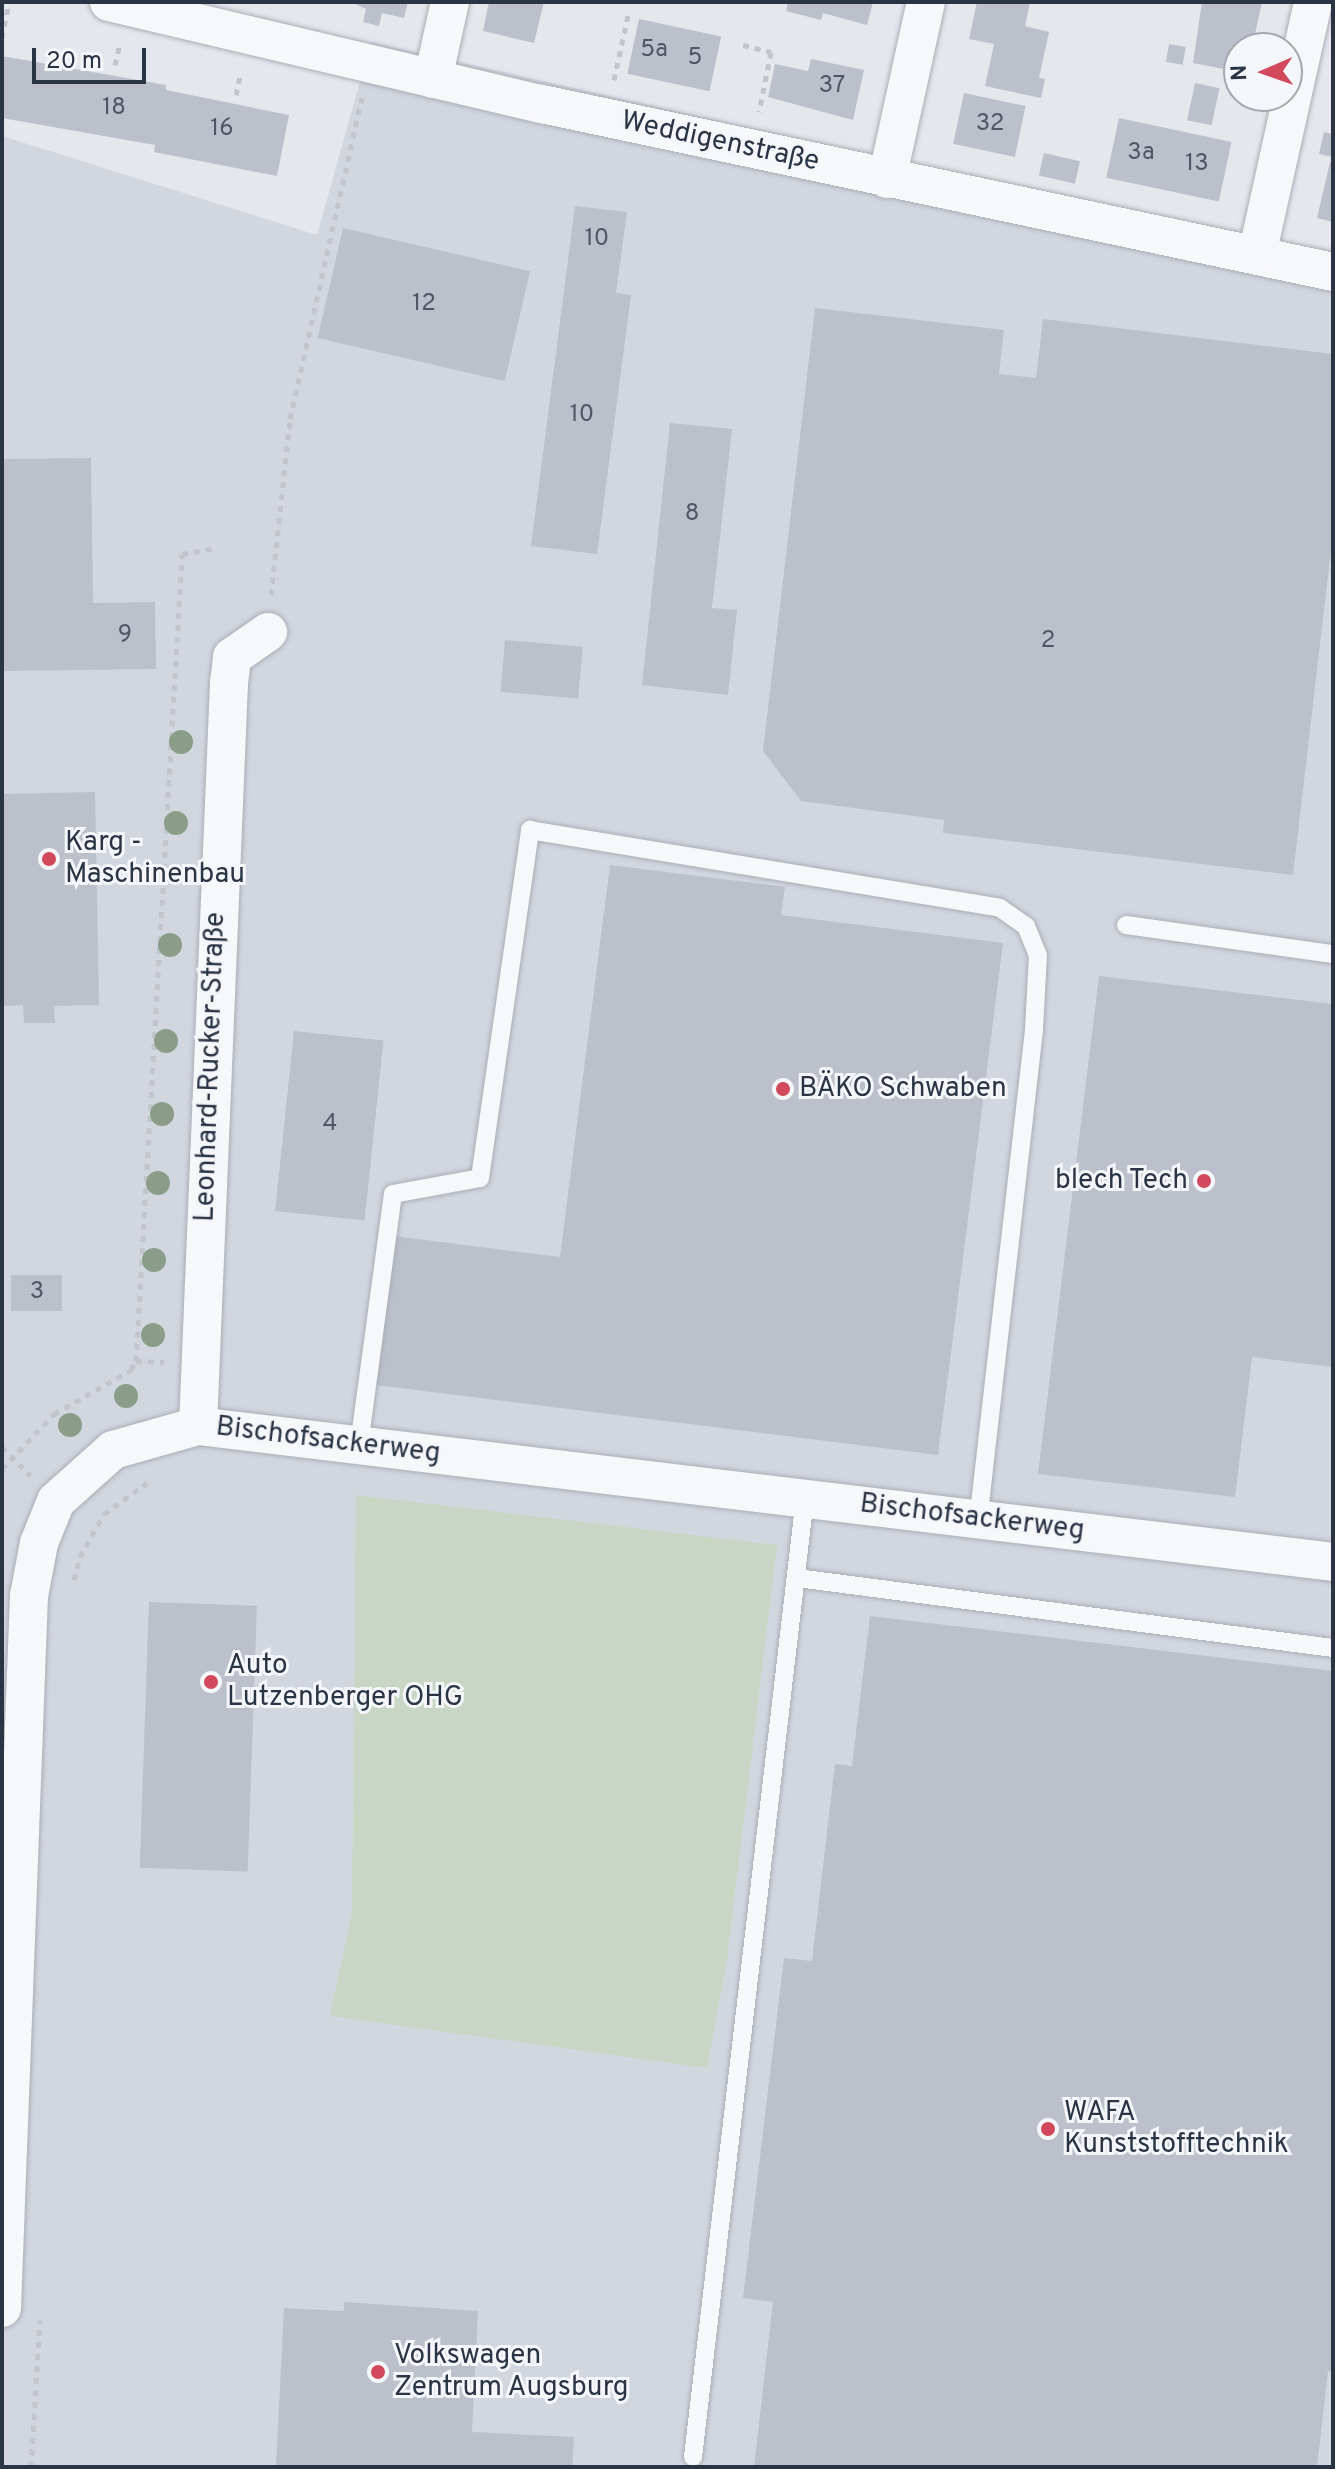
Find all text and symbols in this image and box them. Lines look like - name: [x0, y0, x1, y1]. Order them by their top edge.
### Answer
- scale bar: [36, 32, 150, 82]
- north arrow: [1223, 32, 1303, 112]
- house number: 5a: [640, 37, 668, 65]
- house number: 5: [688, 45, 702, 73]
- text: 20 m: [46, 47, 102, 77]
- text: N: [1227, 64, 1254, 81]
- house number: 37: [819, 73, 845, 101]
- house number: 18: [102, 95, 126, 123]
- street label: Weddigenstraße: [618, 105, 822, 179]
- house number: 32: [976, 111, 1004, 139]
- house number: 16: [210, 116, 234, 144]
- house number: 3a: [1127, 140, 1155, 168]
- house number: 13: [1185, 151, 1209, 179]
- house number: 10: [585, 226, 609, 254]
- house number: 12: [412, 291, 436, 319]
- house number: 10: [570, 402, 594, 430]
- house number: 8: [685, 501, 699, 529]
- house number: 9: [118, 622, 132, 650]
- house number: 2: [1041, 628, 1055, 656]
- place label: Karg - Maschinenbau: [65, 826, 245, 892]
- marker: Karg - Maschinenbau: [40, 850, 58, 868]
- street label: Leonhard-Rucker-Straße: [189, 911, 233, 1223]
- place label: BÄKO Schwaben: [799, 1072, 1007, 1106]
- marker: BÄKO Schwaben: [774, 1080, 792, 1098]
- house number: 4: [323, 1111, 337, 1139]
- place label: blech Tech: [1054, 1164, 1188, 1198]
- marker: blech Tech: [1195, 1172, 1213, 1190]
- house number: 3: [30, 1279, 44, 1307]
- street label: Bischofsackerweg: [214, 1411, 442, 1471]
- street label: Bischofsackerweg: [858, 1488, 1086, 1548]
- place label: Auto Lutzenberger OHG: [227, 1649, 463, 1715]
- marker: Auto Lutzenberger OHG: [202, 1673, 220, 1691]
- place label: WAFA Kunststofftechnik: [1064, 2096, 1289, 2162]
- marker: WAFA Kunststofftechnik: [1039, 2120, 1057, 2138]
- place label: Volkswagen Zentrum Augsburg: [394, 2339, 630, 2405]
- marker: Volkswagen Zentrum Augsburg: [369, 2363, 387, 2381]

